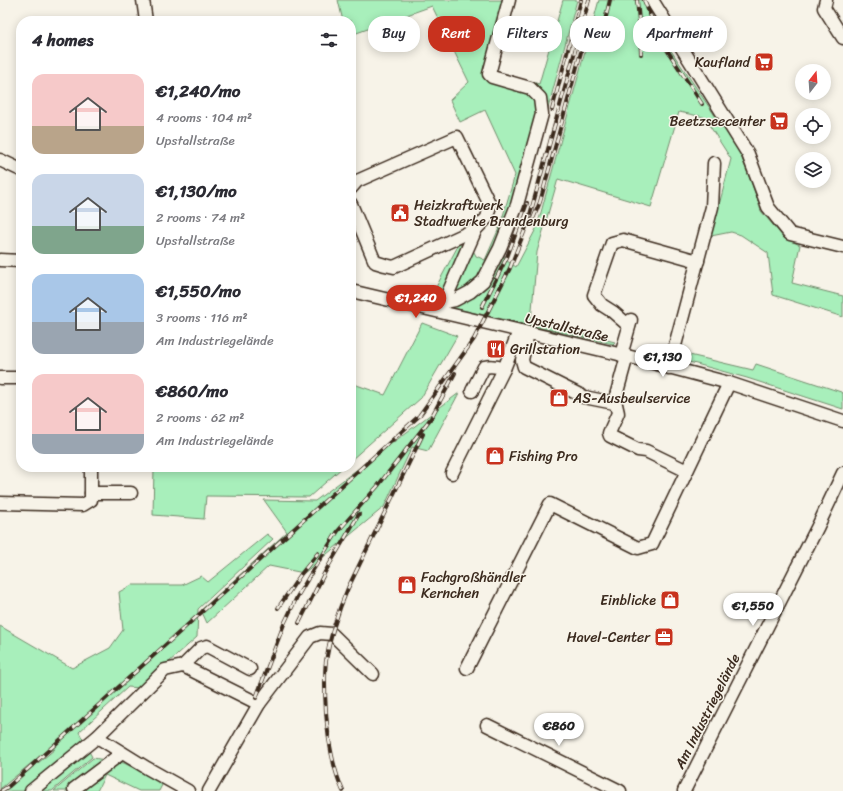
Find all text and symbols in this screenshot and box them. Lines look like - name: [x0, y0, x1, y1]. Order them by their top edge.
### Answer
- chip: Buy: [368, 16, 420, 52]
- chip: Rent: [428, 16, 485, 52]
- chip: Filters: [493, 16, 562, 52]
- chip: New: [570, 16, 625, 52]
- chip: Apartment: [633, 16, 727, 52]
- text: 4 homes: [32, 25, 93, 55]
- icon: filters: [318, 29, 340, 51]
- place label: Kaufland: [695, 50, 752, 75]
- supermarket icon: Kaufland: [753, 51, 775, 73]
- north arrow: [795, 64, 831, 100]
- map controls: [795, 64, 831, 188]
- text: €1,240/mo: [156, 76, 240, 106]
- icon: home: [64, 90, 112, 138]
- text: 4 rooms · 104 m²: [156, 106, 252, 129]
- button: locate: [795, 108, 831, 144]
- place label: Beetzseecenter: [669, 109, 766, 134]
- supermarket icon: Beetzseecenter: [768, 110, 790, 132]
- text: Upstallstraße: [156, 129, 235, 152]
- button: layers: [795, 152, 831, 188]
- text: €1,130/mo: [156, 176, 237, 206]
- icon: home: [64, 190, 112, 238]
- place label: Heizkraftwerk Stadtwerke Brandenburg: [414, 193, 568, 234]
- public building icon: Heizkraftwerk Stadtwerke Brandenburg: [389, 202, 411, 224]
- text: 2 rooms · 74 m²: [156, 206, 245, 229]
- text: Upstallstraße: [156, 229, 235, 252]
- text: €1,550/mo: [156, 276, 241, 306]
- pin: €1,240: [383, 285, 449, 319]
- text: €1,240: [395, 286, 437, 309]
- icon: home: [64, 290, 112, 338]
- text: 3 rooms · 116 m²: [156, 306, 248, 329]
- street label: Upstallstraße: [523, 306, 611, 349]
- text: Am Industriegelände: [156, 329, 274, 352]
- place label: Grillstation: [510, 337, 581, 362]
- restaurant icon: Grillstation: [485, 338, 507, 360]
- pin: €1,130: [630, 344, 696, 378]
- text: €1,130: [644, 345, 682, 368]
- text: €860/mo: [156, 376, 228, 406]
- place label: AS-Ausbeulservice: [572, 386, 690, 411]
- shop icon: AS-Ausbeulservice: [548, 387, 570, 409]
- icon: home: [64, 390, 112, 438]
- text: 2 rooms · 62 m²: [156, 406, 244, 429]
- text: Am Industriegelände: [156, 429, 274, 452]
- place label: Fishing Pro: [509, 444, 578, 469]
- shop icon: Fishing Pro: [484, 445, 506, 467]
- place label: Fachgroßhändler Kernchen: [421, 565, 527, 606]
- shop icon: Fachgroßhändler Kernchen: [396, 574, 418, 596]
- place label: Einblicke: [600, 588, 656, 613]
- shop icon: Einblicke: [659, 589, 681, 611]
- pin: €1,550: [720, 593, 786, 627]
- text: €1,550: [732, 594, 774, 617]
- place label: Havel-Center: [567, 625, 651, 650]
- office icon: Havel-Center: [653, 626, 675, 648]
- street label: Am Industriegelände: [667, 649, 747, 774]
- pin: €860: [535, 713, 583, 747]
- text: €860: [543, 714, 575, 737]

